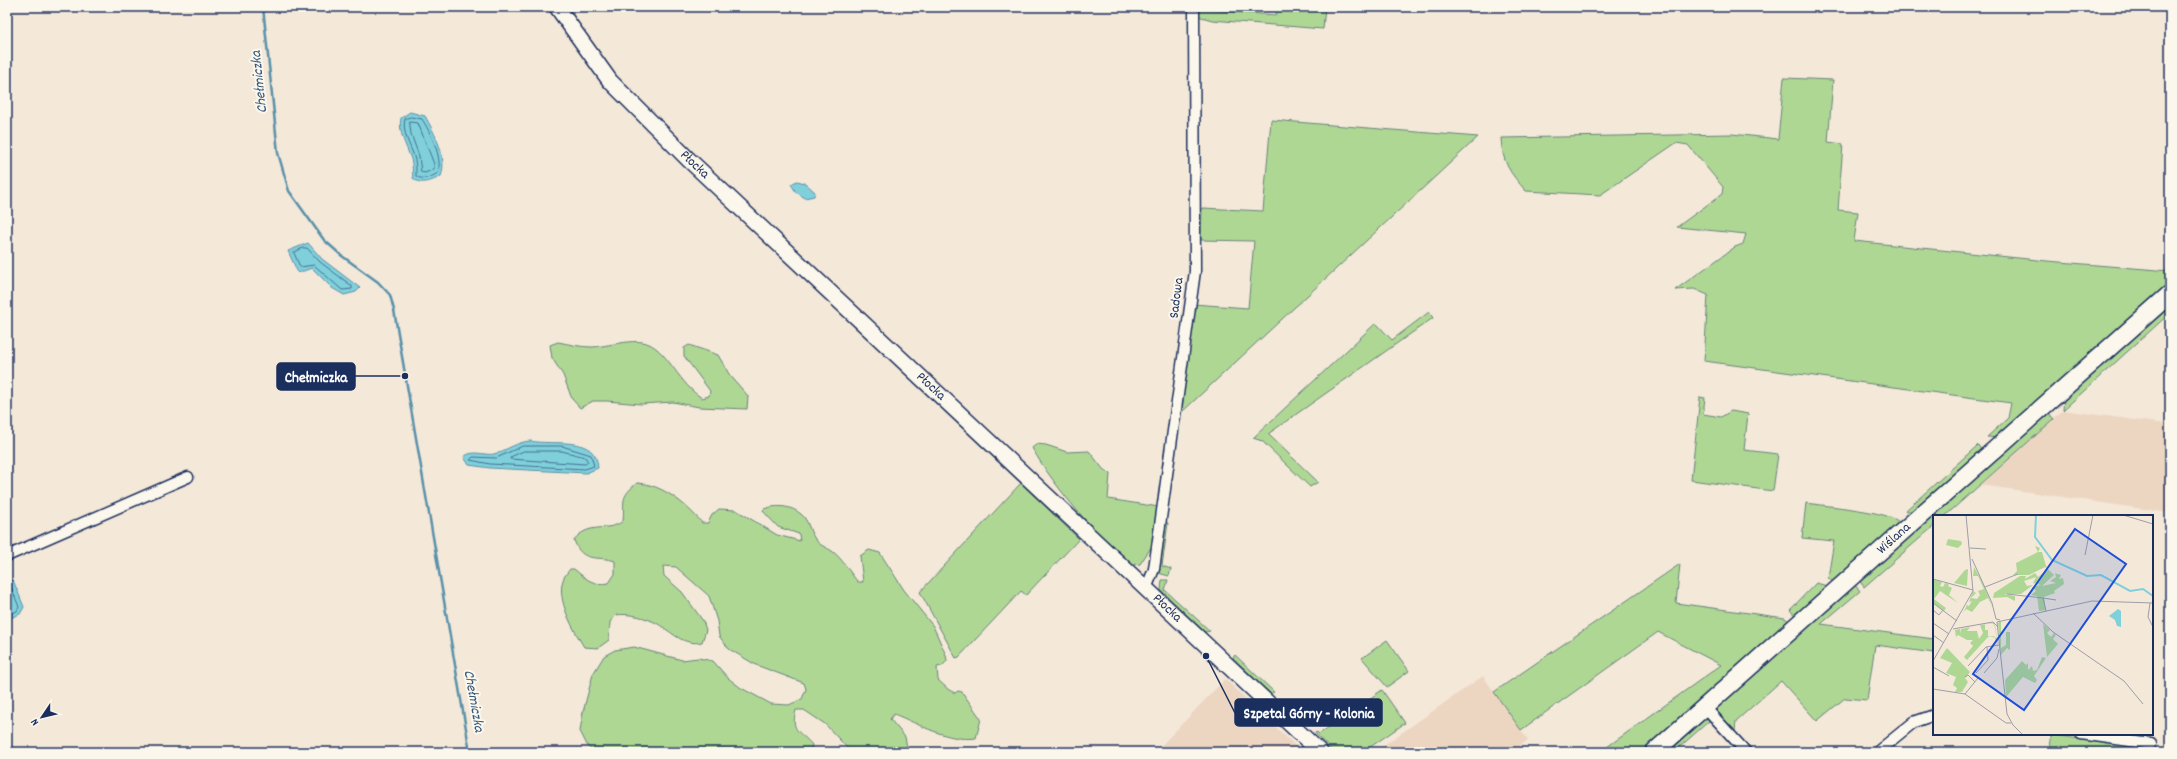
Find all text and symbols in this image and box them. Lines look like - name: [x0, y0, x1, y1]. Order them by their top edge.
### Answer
- water label: Chełmiczka: [246, 49, 274, 114]
- street label: Płocka: [675, 146, 714, 184]
- street label: Sadowa: [1165, 276, 1189, 320]
- callout: Chełmiczka: [277, 363, 355, 390]
- text: Chełmiczka: [285, 368, 348, 390]
- street label: Płocka: [911, 368, 950, 406]
- inset map: [1933, 515, 2153, 735]
- street label: Wiślana: [1873, 518, 1916, 560]
- street label: Płocka: [1148, 589, 1186, 628]
- water label: Chełmiczka: [457, 668, 489, 735]
- north arrow: [22, 697, 62, 737]
- callout: Szpetal Górny - Kolonia: [1235, 699, 1382, 726]
- text: Szpetal Górny - Kolonia: [1244, 704, 1375, 726]
- text: N: [27, 714, 44, 728]

